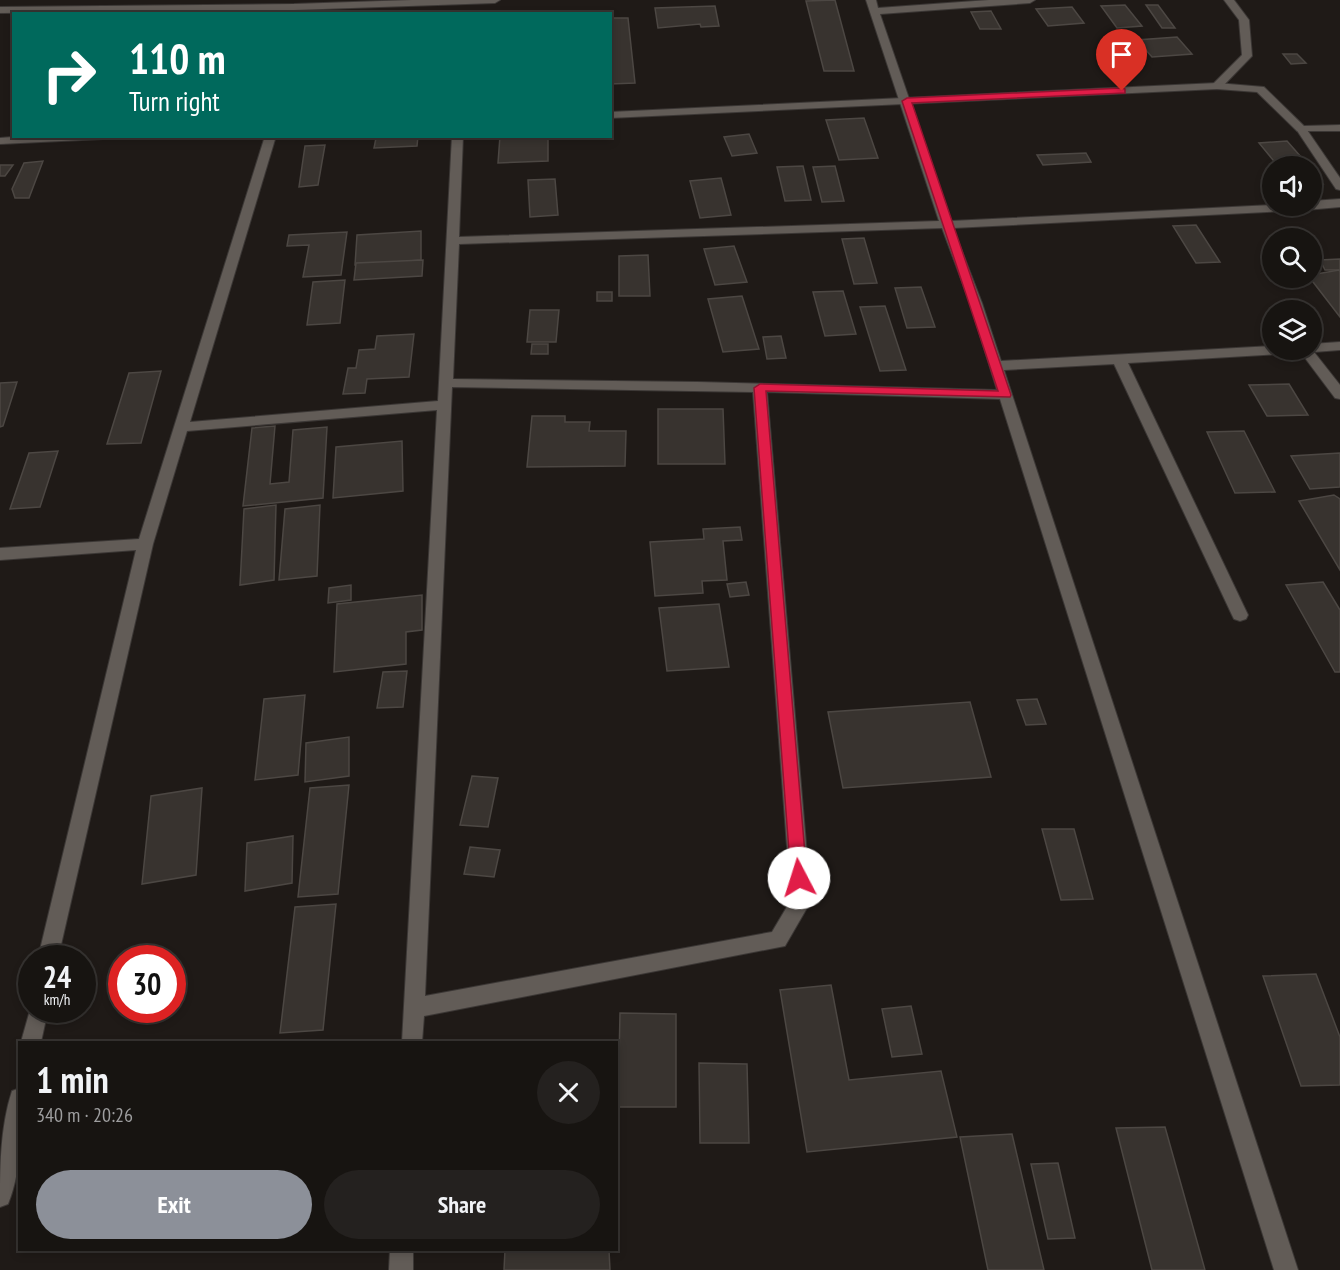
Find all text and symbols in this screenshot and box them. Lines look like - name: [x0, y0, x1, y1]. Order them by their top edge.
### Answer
- pin: [1096, 29, 1147, 91]
- text: 110 m: [129, 31, 226, 86]
- icon: right: [30, 36, 108, 114]
- icon: arrive: [1105, 38, 1138, 71]
- text: Turn right: [129, 84, 220, 118]
- map controls: [1262, 156, 1322, 360]
- button: sound: [1262, 156, 1322, 216]
- button: search: [1262, 228, 1322, 288]
- button: layers: [1262, 300, 1322, 360]
- position arrow: [767, 846, 831, 910]
- speed limit sign: 30: [108, 945, 186, 1023]
- text: 24: [43, 957, 71, 996]
- text: km/h: [44, 990, 70, 1009]
- text: 1 min: [36, 1056, 109, 1103]
- button: close: [537, 1061, 600, 1124]
- text: 340 m · 20:26: [36, 1102, 133, 1128]
- button: Exit: [36, 1170, 312, 1239]
- button: Share: [324, 1170, 600, 1239]

